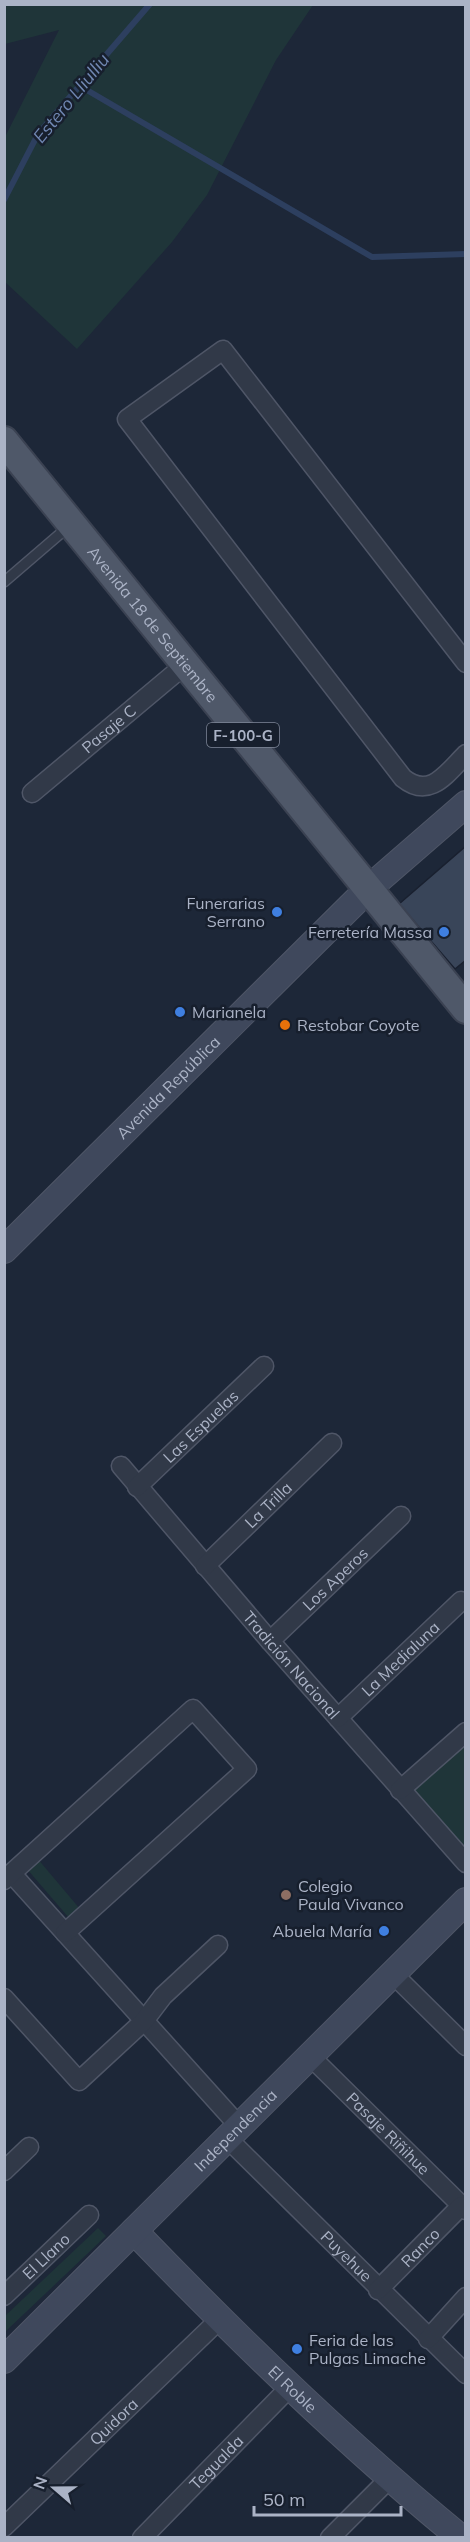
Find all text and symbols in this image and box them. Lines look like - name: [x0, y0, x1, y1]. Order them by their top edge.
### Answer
- water label: Estero Lliulliu: [28, 49, 114, 147]
- street label: Avenida 18 de Septiembre: [83, 542, 222, 706]
- street label: Pasaje C: [77, 700, 140, 757]
- road number: F-100-G: [207, 723, 279, 747]
- place label: Funerarias Serrano: [186, 893, 265, 931]
- marker: Funerarias Serrano: [270, 905, 284, 919]
- place label: Ferretería Massa: [308, 922, 432, 942]
- marker: Ferretería Massa: [437, 925, 451, 939]
- place label: Marianela: [192, 1002, 266, 1022]
- marker: Marianela: [173, 1005, 187, 1019]
- place label: Restobar Coyote: [297, 1015, 419, 1035]
- marker: Restobar Coyote: [278, 1018, 292, 1032]
- street label: Avenida República: [112, 1032, 224, 1143]
- street label: Las Espuelas: [159, 1386, 243, 1467]
- street label: La Trilla: [240, 1477, 296, 1532]
- street label: Los Aperos: [298, 1543, 372, 1615]
- street label: Tradición Nacional: [239, 1607, 344, 1723]
- street label: La Medialuna: [357, 1617, 443, 1700]
- place label: Colegio Paula Vivanco: [298, 1876, 404, 1914]
- marker: Colegio Paula Vivanco: [279, 1888, 293, 1902]
- place label: Abuela María: [273, 1921, 372, 1941]
- marker: Abuela María: [377, 1924, 391, 1938]
- street label: Independencia: [190, 2085, 281, 2176]
- street label: Pasaje Riñihue: [342, 2088, 434, 2179]
- street label: Ranco: [397, 2224, 444, 2271]
- street label: Puyehue: [317, 2226, 376, 2286]
- street label: El Llano: [18, 2229, 74, 2283]
- place label: Feria de las Pulgas Limache: [309, 2330, 426, 2368]
- marker: Feria de las Pulgas Limache: [290, 2342, 304, 2356]
- street label: El Roble: [264, 2361, 321, 2417]
- street label: Quidora: [85, 2394, 142, 2449]
- street label: Tegualda: [185, 2431, 247, 2494]
- north arrow: [24, 2458, 84, 2518]
- text: N: [28, 2474, 51, 2492]
- scale bar: [254, 2479, 401, 2517]
- text: 50 m: [263, 2488, 305, 2511]

